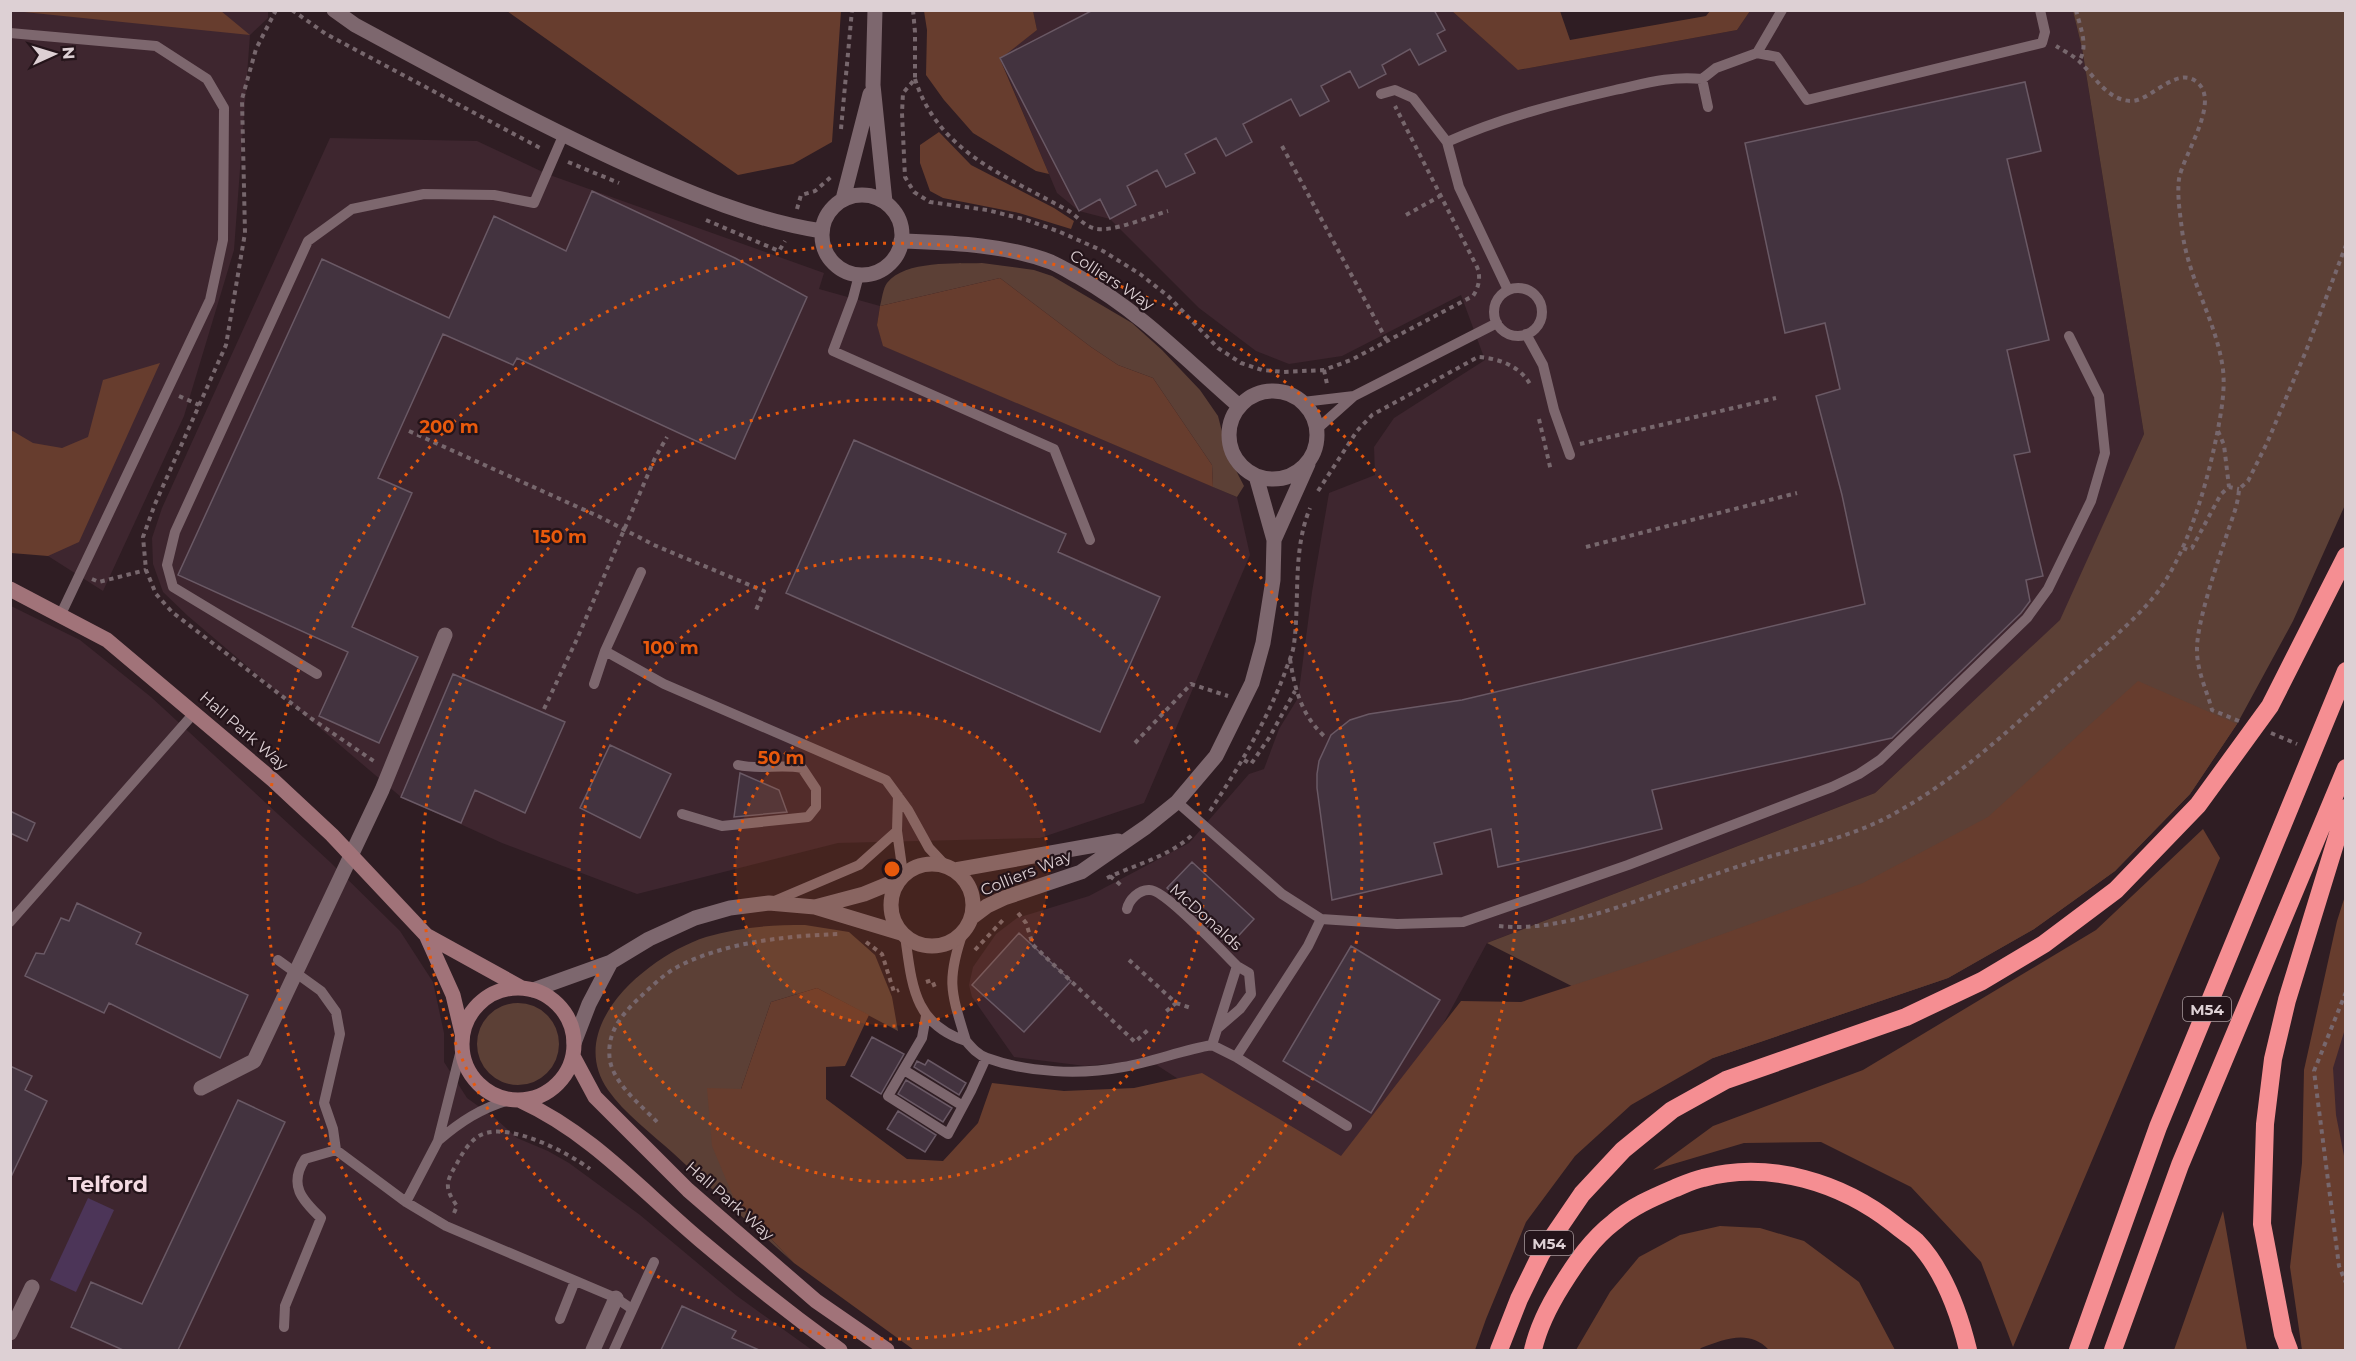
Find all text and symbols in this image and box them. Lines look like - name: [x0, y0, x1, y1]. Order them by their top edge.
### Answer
- north arrow: [24, 24, 84, 84]
- text: N: [59, 46, 78, 60]
- street label: Colliers Way: [1066, 246, 1158, 314]
- text: 200 m: [419, 416, 479, 438]
- text: 150 m: [533, 526, 587, 548]
- text: 100 m: [643, 637, 699, 659]
- street label: Hall Park Way: [196, 688, 292, 775]
- text: 50 m: [758, 747, 804, 769]
- street label: Colliers Way: [978, 846, 1075, 900]
- centre of rings: [882, 859, 902, 879]
- street label: McDonalds: [1166, 880, 1246, 955]
- road number: M54: [2183, 997, 2231, 1021]
- street label: Hall Park Way: [682, 1158, 778, 1245]
- district label: Telford: [68, 1171, 148, 1198]
- road number: M54: [1525, 1231, 1573, 1255]

